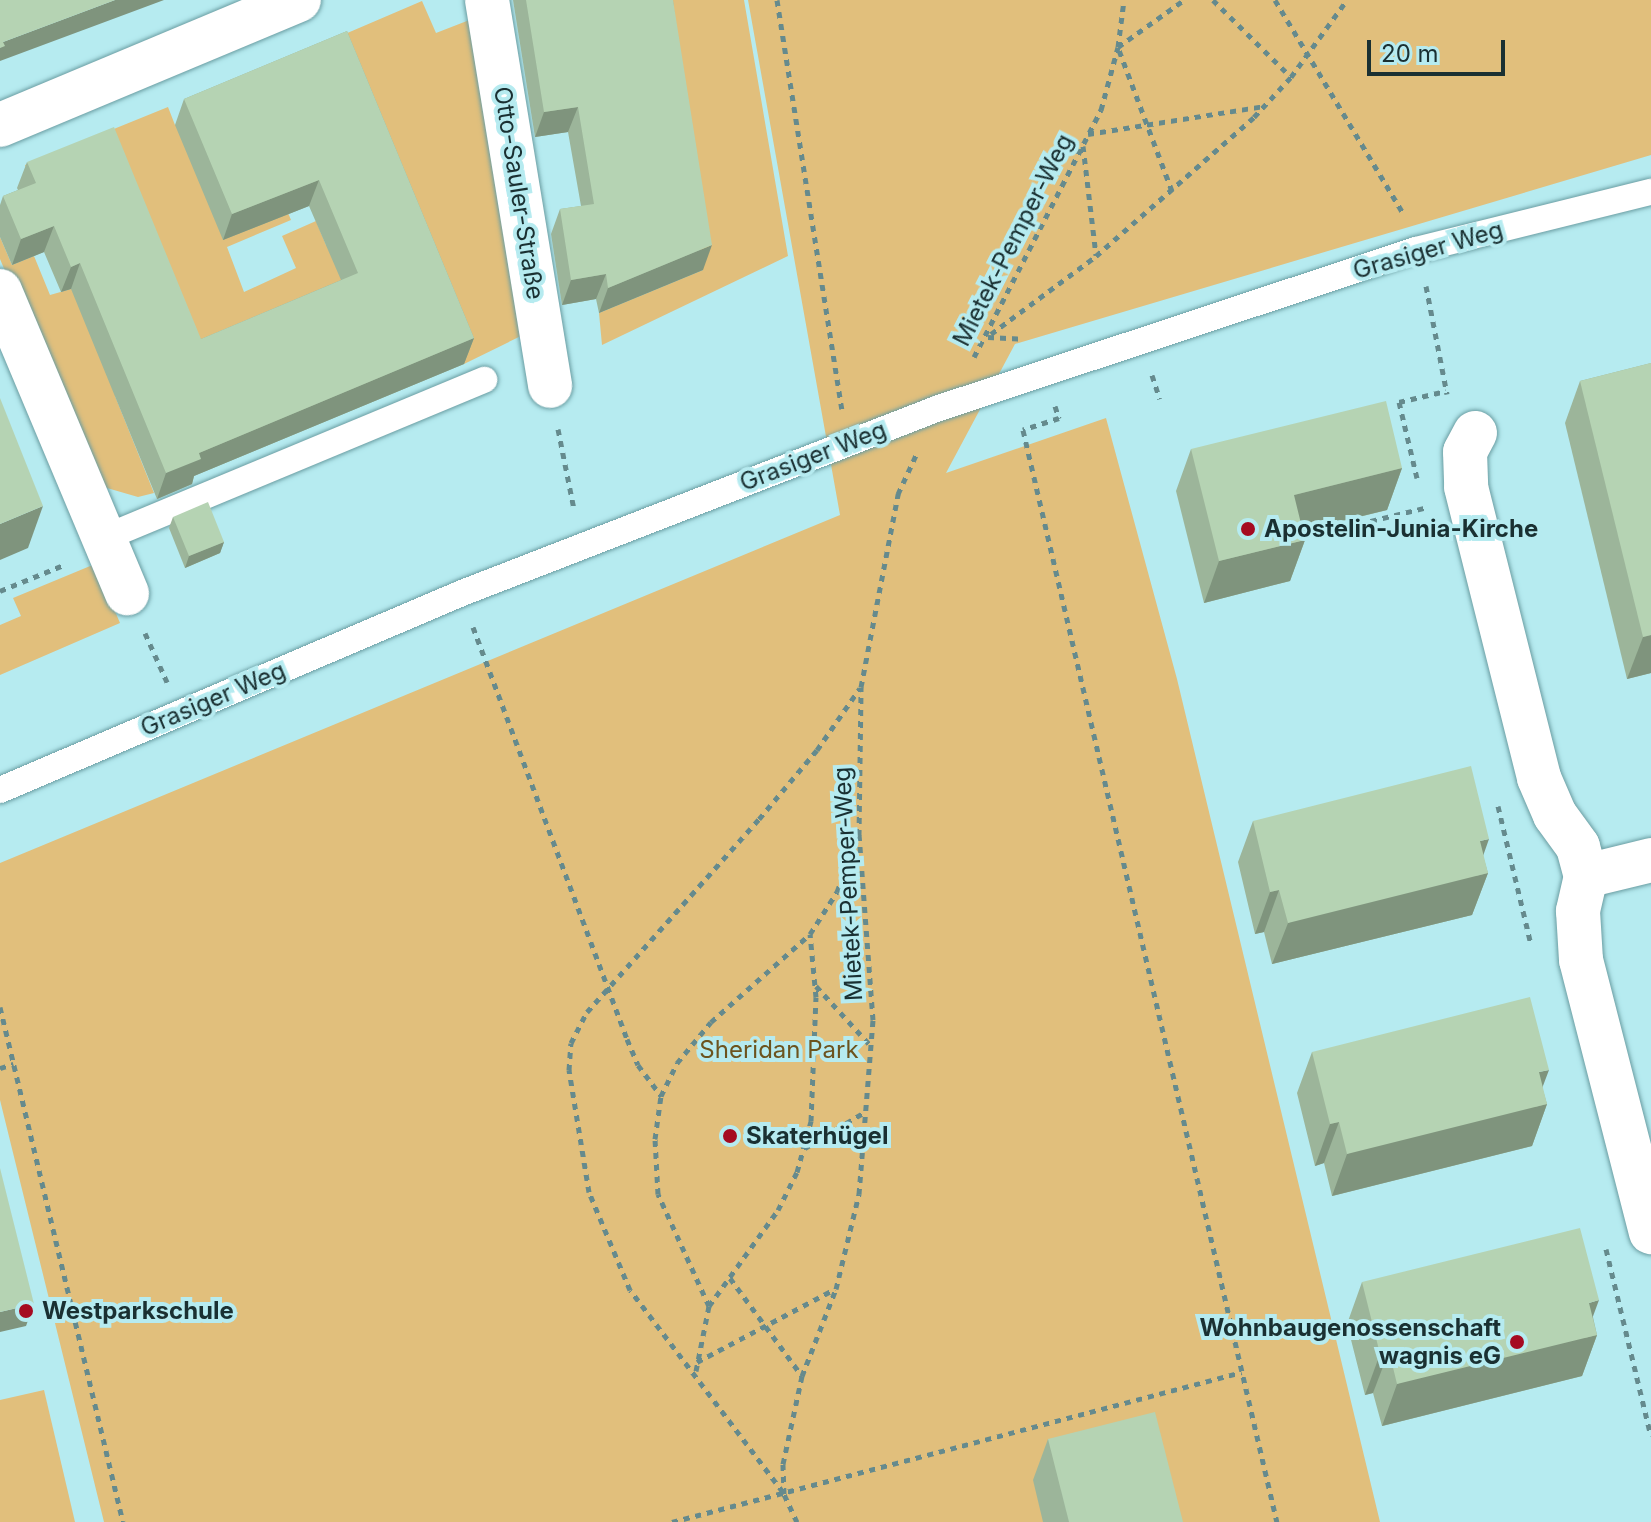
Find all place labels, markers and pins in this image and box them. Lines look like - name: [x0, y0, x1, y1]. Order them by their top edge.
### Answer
- place label: Apostelin-Junia-Kirche: [1264, 515, 1538, 543]
- marker: Apostelin-Junia-Kirche: [1239, 520, 1257, 538]
- place label: Skaterhügel: [746, 1122, 888, 1150]
- marker: Skaterhügel: [721, 1127, 739, 1145]
- place label: Westparkschule: [42, 1297, 234, 1325]
- marker: Westparkschule: [17, 1302, 35, 1320]
- place label: Wohnbaugenossenschaft wagnis eG: [1199, 1314, 1501, 1370]
- marker: Wohnbaugenossenschaft wagnis eG: [1508, 1333, 1526, 1351]

